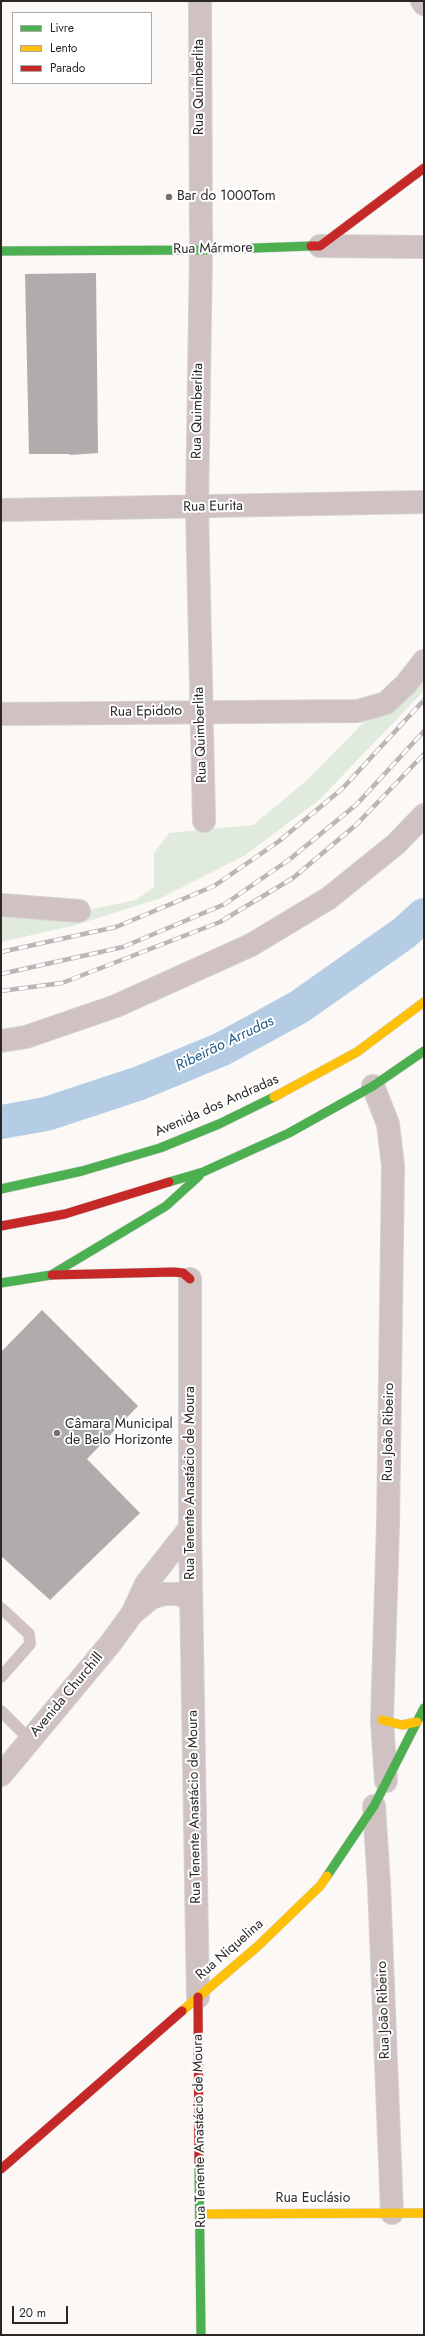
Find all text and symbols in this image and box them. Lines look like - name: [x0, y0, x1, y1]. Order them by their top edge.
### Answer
- legend: [12, 12, 152, 84]
- text: Livre: [50, 19, 74, 37]
- text: Lento: [50, 39, 77, 57]
- street label: Rua Quimberlita: [192, 39, 208, 135]
- text: Parado: [50, 59, 85, 77]
- place label: Bar do 1000Tom: [177, 189, 276, 205]
- marker: Bar do 1000Tom: [164, 192, 174, 202]
- street label: Rua Mármore: [173, 240, 253, 258]
- street label: Rua Quimberlita: [189, 363, 207, 459]
- street label: Rua Eurita: [183, 498, 243, 516]
- street label: Rua Quimberlita: [191, 687, 211, 783]
- street label: Rua Epidoto: [110, 703, 182, 721]
- water label: Ribeirão Arrudas: [173, 1012, 277, 1076]
- street label: Avenida dos Andradas: [153, 1071, 281, 1141]
- street label: Rua João Ribeiro: [380, 1383, 398, 1481]
- street label: Rua Tenente Anastácio de Moura: [183, 1386, 199, 1580]
- place label: Câmara Municipal de Belo Horizonte: [65, 1417, 173, 1450]
- marker: Câmara Municipal de Belo Horizonte: [52, 1428, 62, 1438]
- street label: Avenida Churchill: [27, 1650, 107, 1740]
- street label: Rua Tenente Anastácio de Moura: [185, 1710, 205, 1904]
- street label: Rua Niquelina: [193, 1916, 267, 1984]
- street label: Rua João Ribeiro: [374, 1961, 394, 2059]
- street label: Rua Tenente Anastácio de Moura: [190, 2034, 210, 2228]
- street label: Rua Euclásio: [276, 2191, 350, 2207]
- scale bar: [14, 2298, 70, 2324]
- text: 20 m: [19, 2304, 46, 2322]

